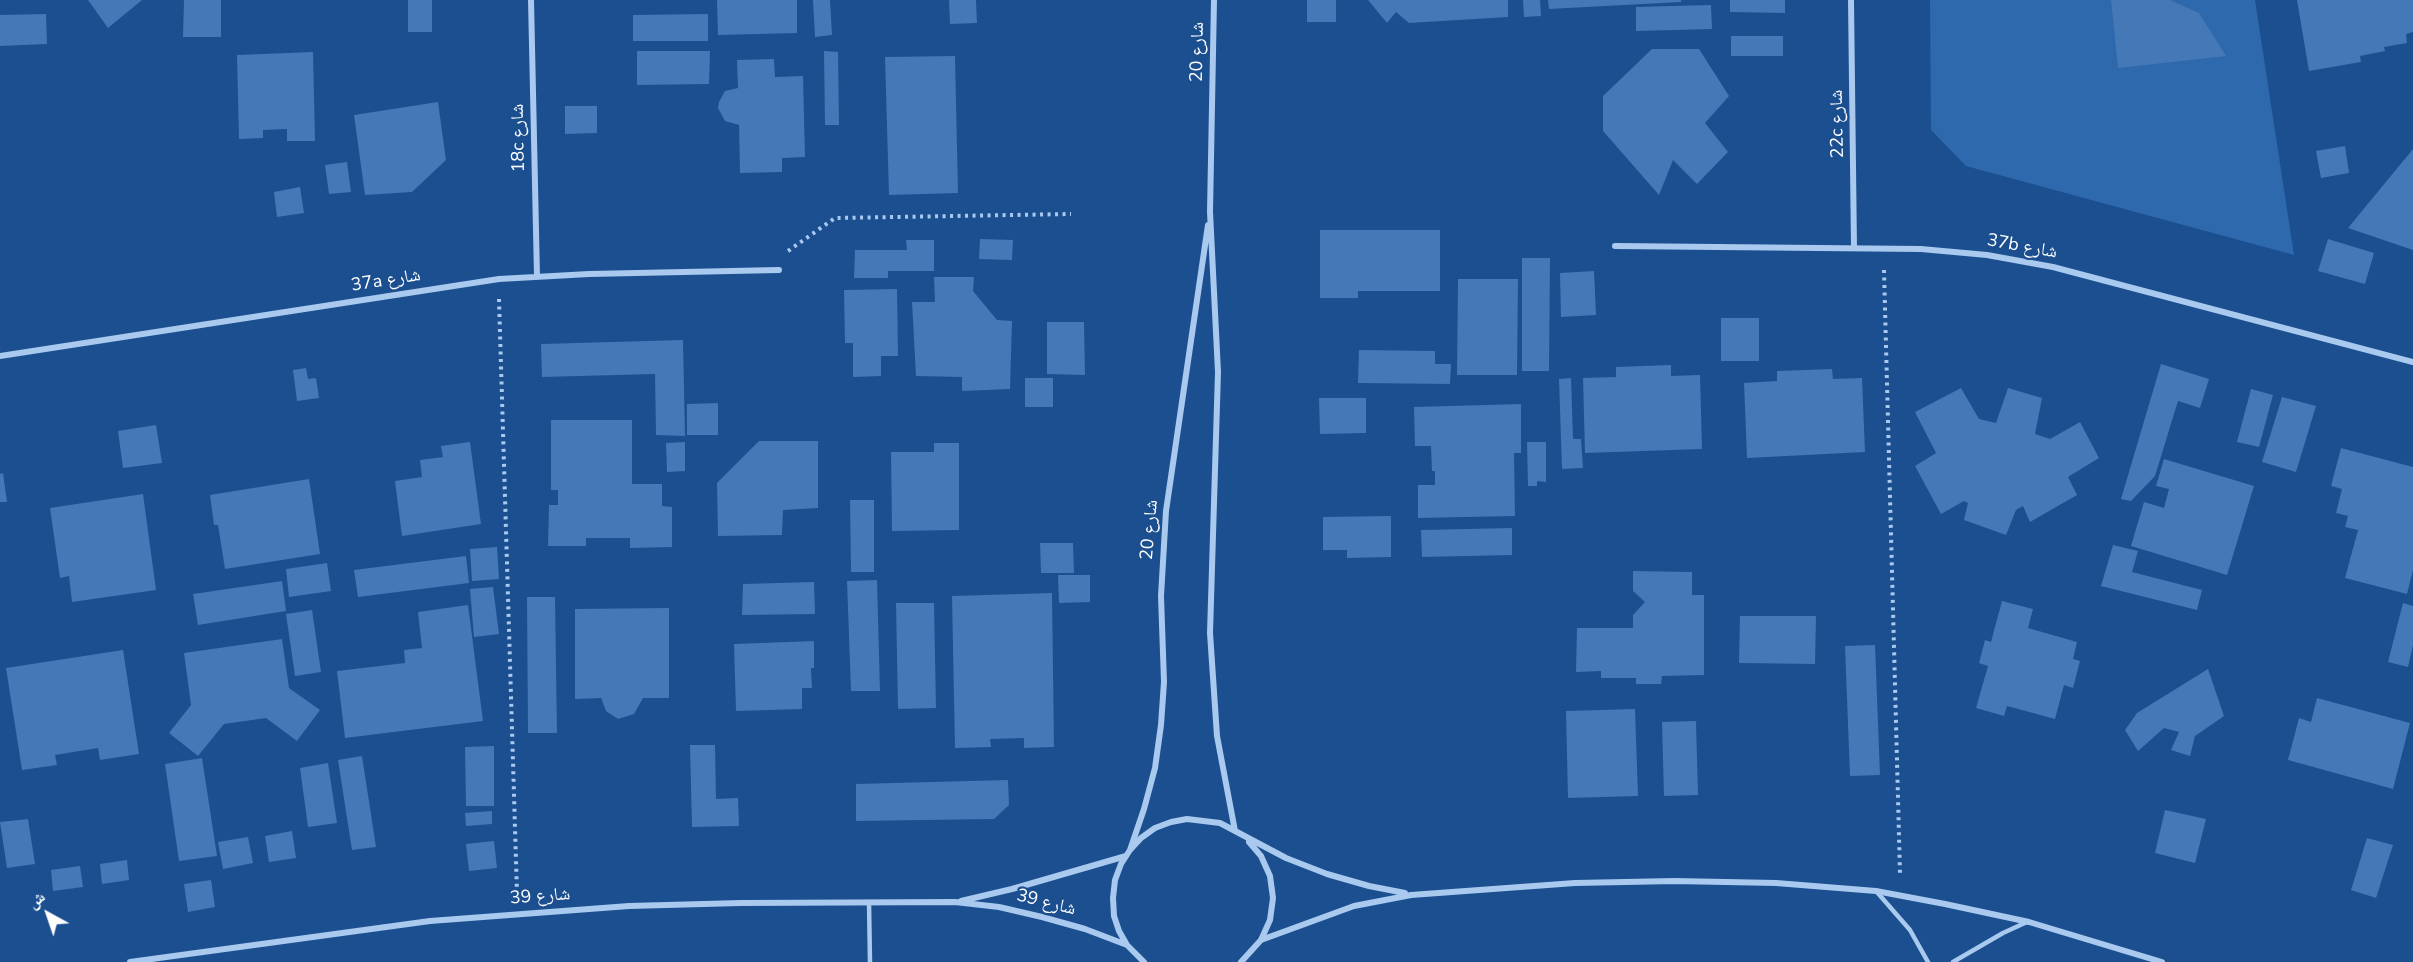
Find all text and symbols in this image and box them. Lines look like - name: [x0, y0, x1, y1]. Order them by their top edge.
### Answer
- street label: شارع 20: [1187, 22, 1209, 82]
- street label: 22c شارع: [1827, 89, 1849, 159]
- street label: 18c شارع: [508, 103, 530, 173]
- street label: 37b شارع: [1985, 230, 2059, 264]
- street label: 37a شارع: [350, 265, 422, 297]
- street label: شارع 20: [1137, 499, 1163, 561]
- north arrow: [18, 884, 78, 944]
- street label: شارع 39: [509, 884, 571, 910]
- street label: شارع 39: [1014, 885, 1078, 921]
- text: ش: [23, 886, 50, 914]

